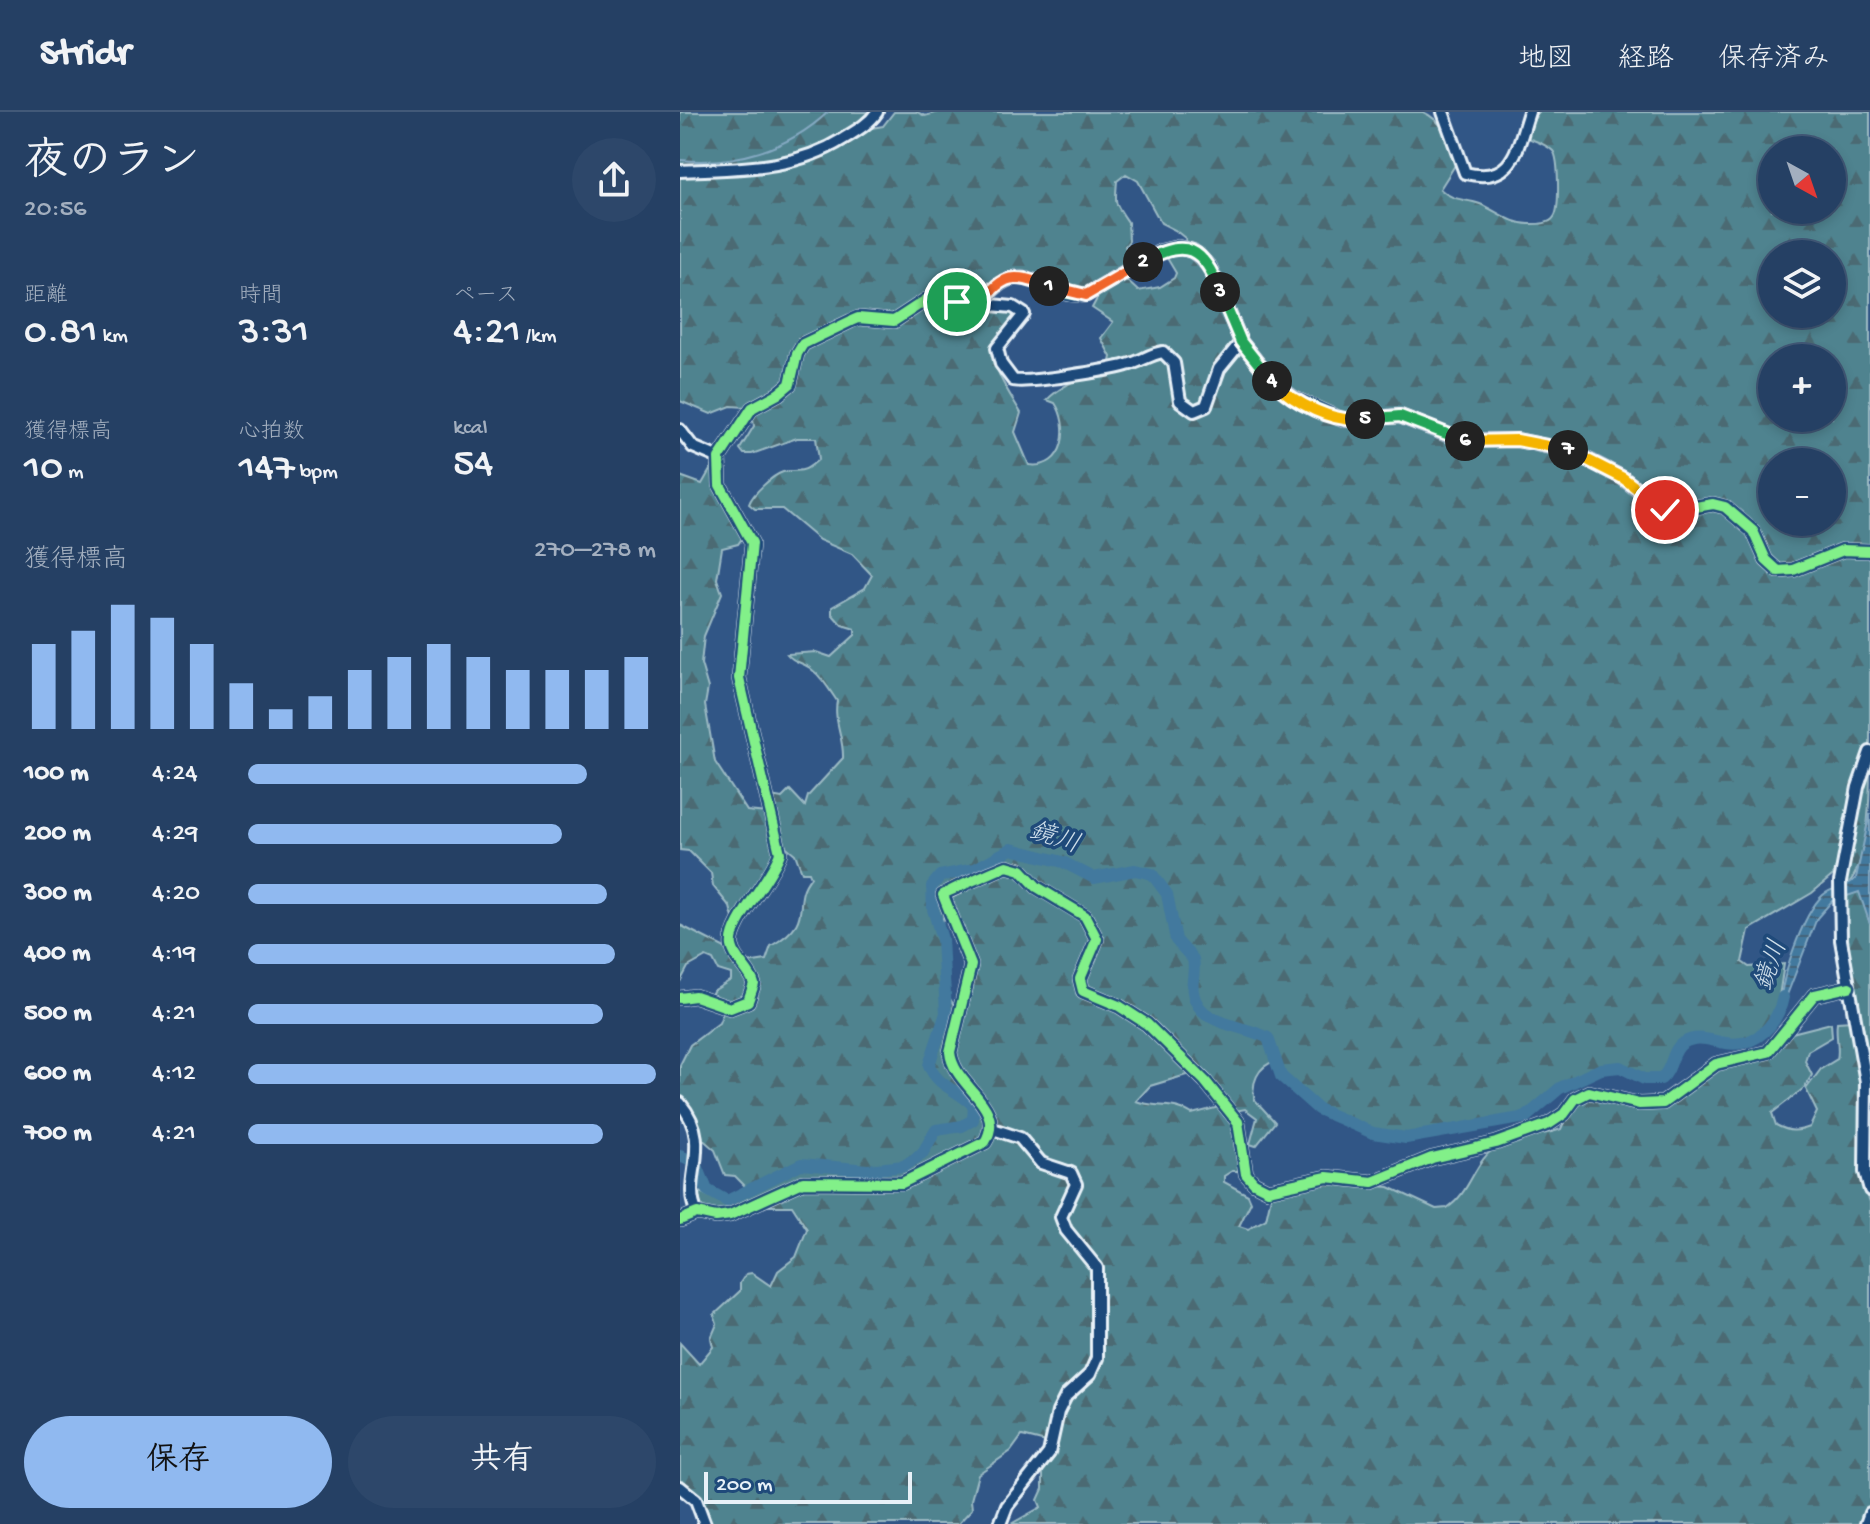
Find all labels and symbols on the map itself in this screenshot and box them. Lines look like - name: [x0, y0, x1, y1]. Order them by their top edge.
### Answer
- north arrow: [1758, 136, 1846, 224]
- pin: 2: [1123, 242, 1163, 282]
- pin: 1: [1029, 266, 1069, 306]
- pin: [923, 268, 991, 336]
- pin: 3: [1200, 272, 1240, 312]
- pin: 4: [1252, 361, 1292, 401]
- pin: 5: [1345, 399, 1385, 439]
- pin: 6: [1445, 421, 1485, 461]
- pin: 7: [1548, 430, 1588, 470]
- pin: [1631, 476, 1699, 544]
- water label: 鏡川: [1024, 816, 1084, 863]
- water label: 鏡川: [1749, 936, 1796, 996]
- scale bar: [704, 1468, 912, 1504]

